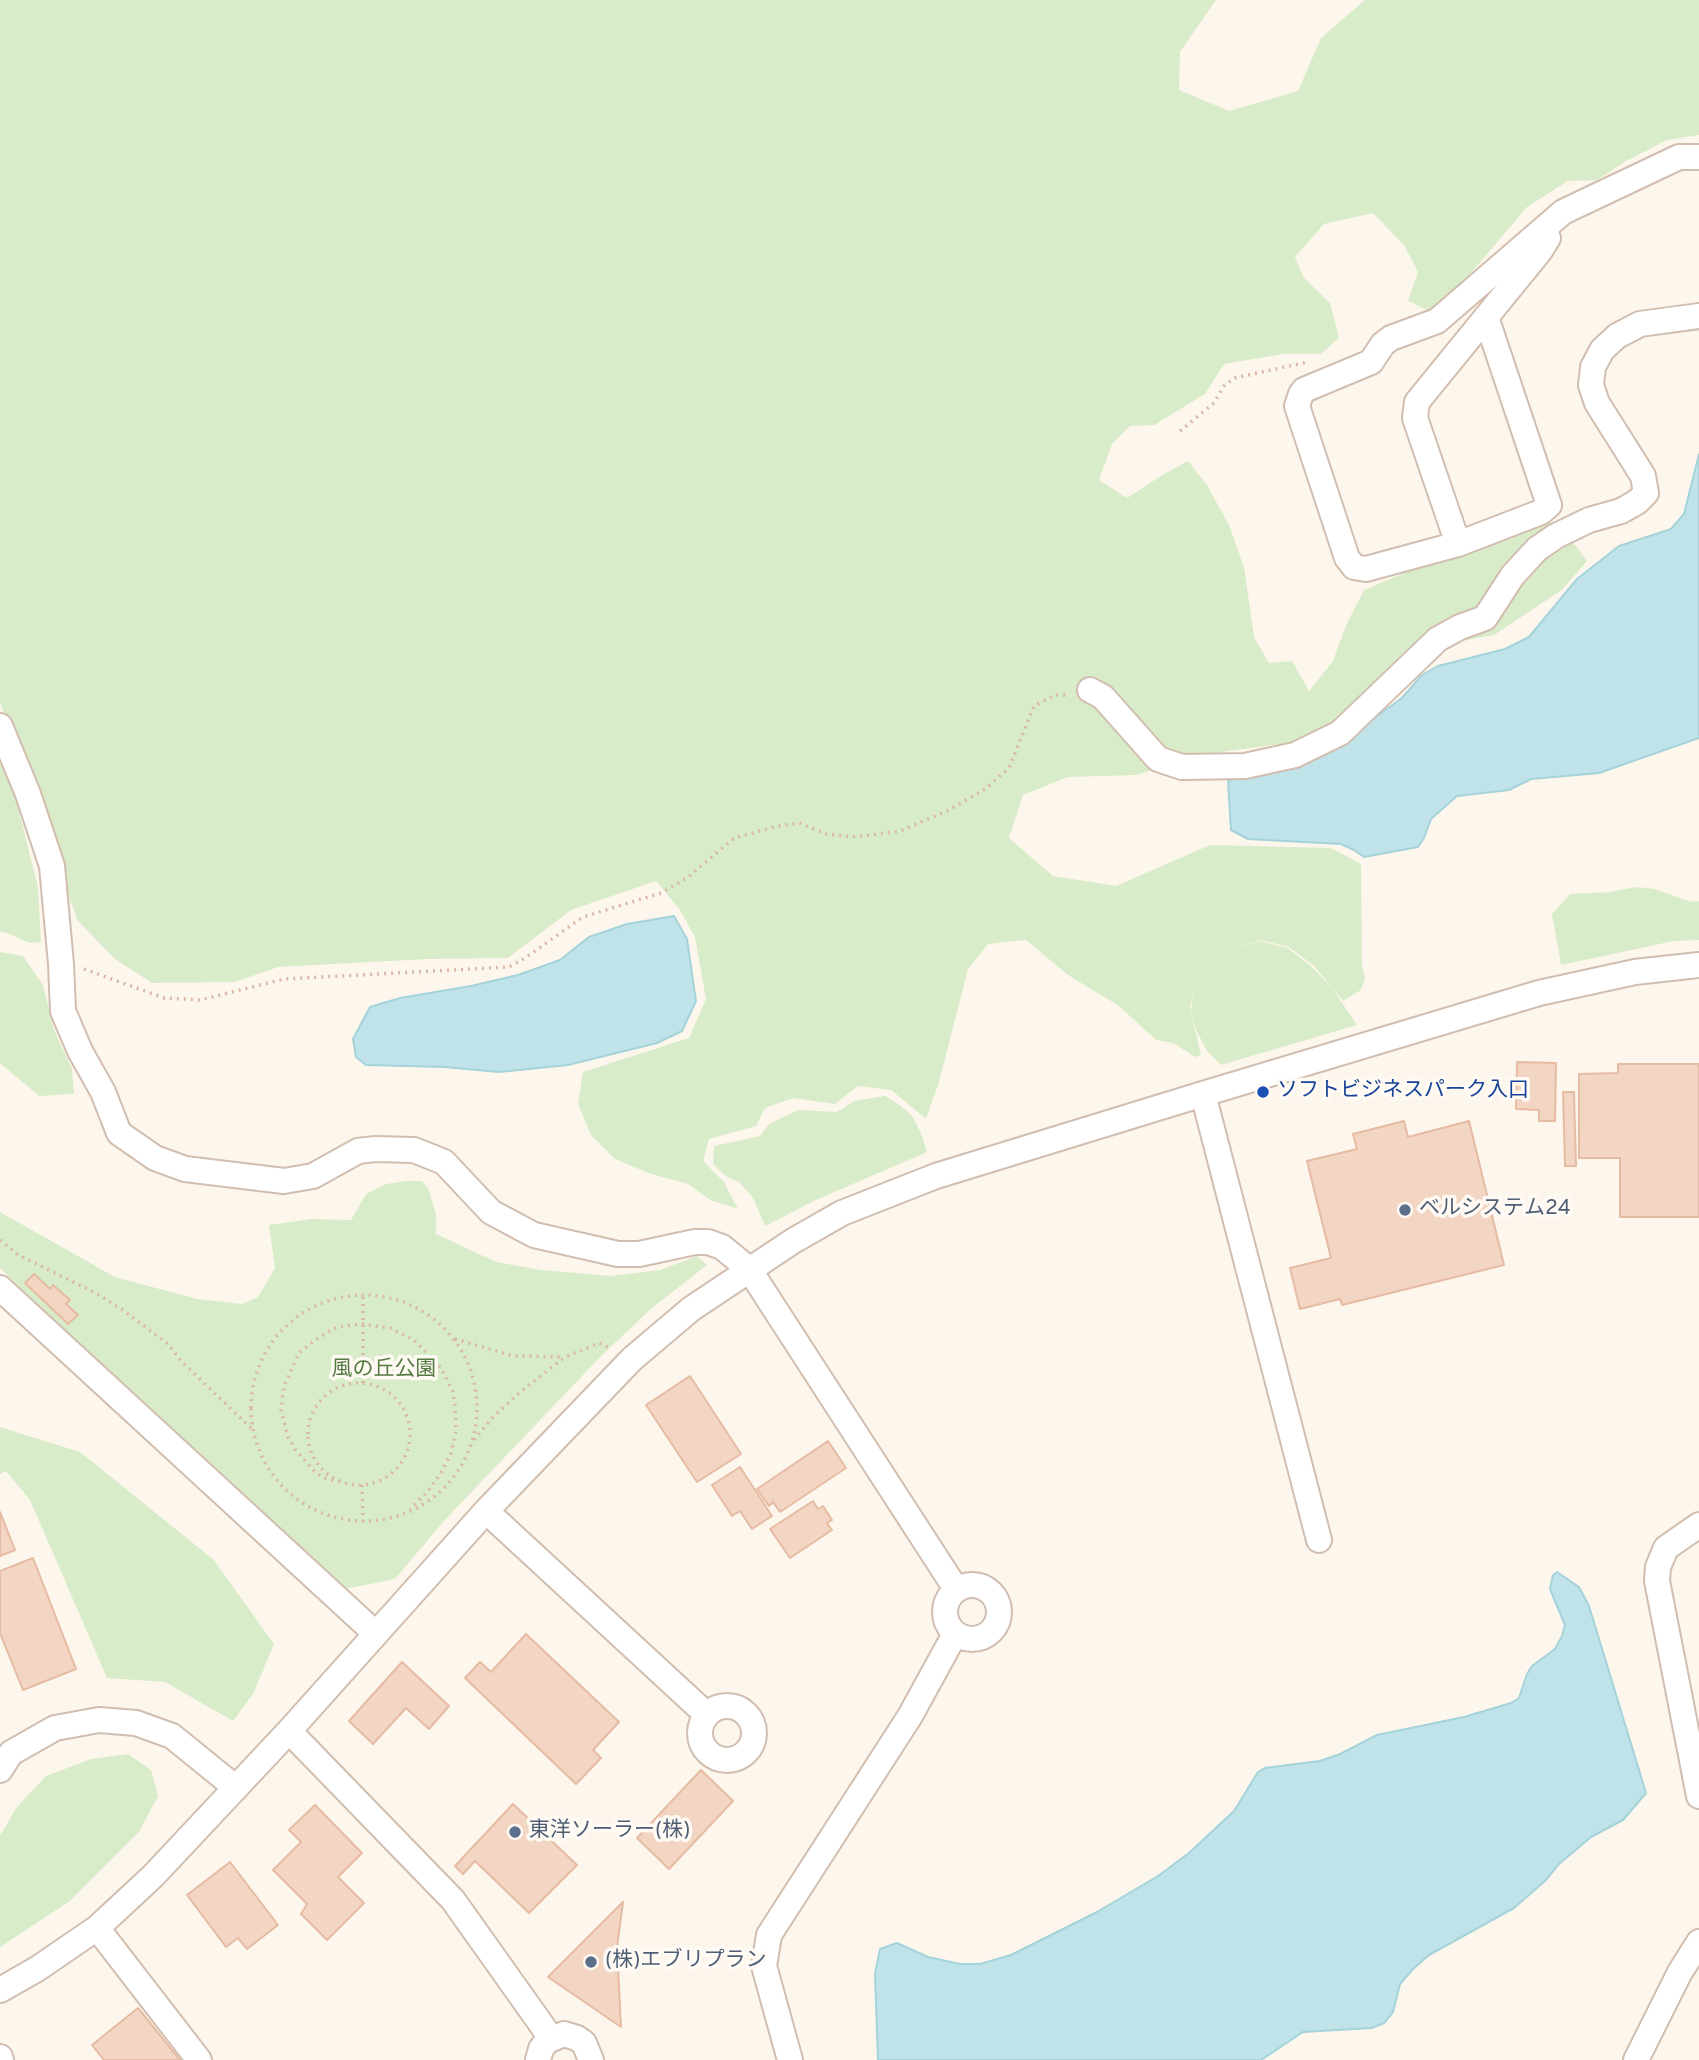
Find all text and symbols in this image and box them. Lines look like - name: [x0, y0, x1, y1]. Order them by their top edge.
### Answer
- place label: ソフトビジネスパーク入口: [1277, 1079, 1529, 1105]
- marker: ソフトビジネスパーク入口: [1255, 1084, 1271, 1100]
- place label: ベルシステム24: [1419, 1197, 1571, 1223]
- marker: ベルシステム24: [1397, 1202, 1413, 1218]
- park label: 風の丘公園: [332, 1358, 436, 1384]
- place label: 東洋ソーラー(株): [529, 1819, 690, 1845]
- marker: 東洋ソーラー(株): [507, 1824, 523, 1840]
- place label: (株)エブリプラン: [605, 1949, 766, 1975]
- marker: (株)エブリプラン: [583, 1954, 599, 1970]

